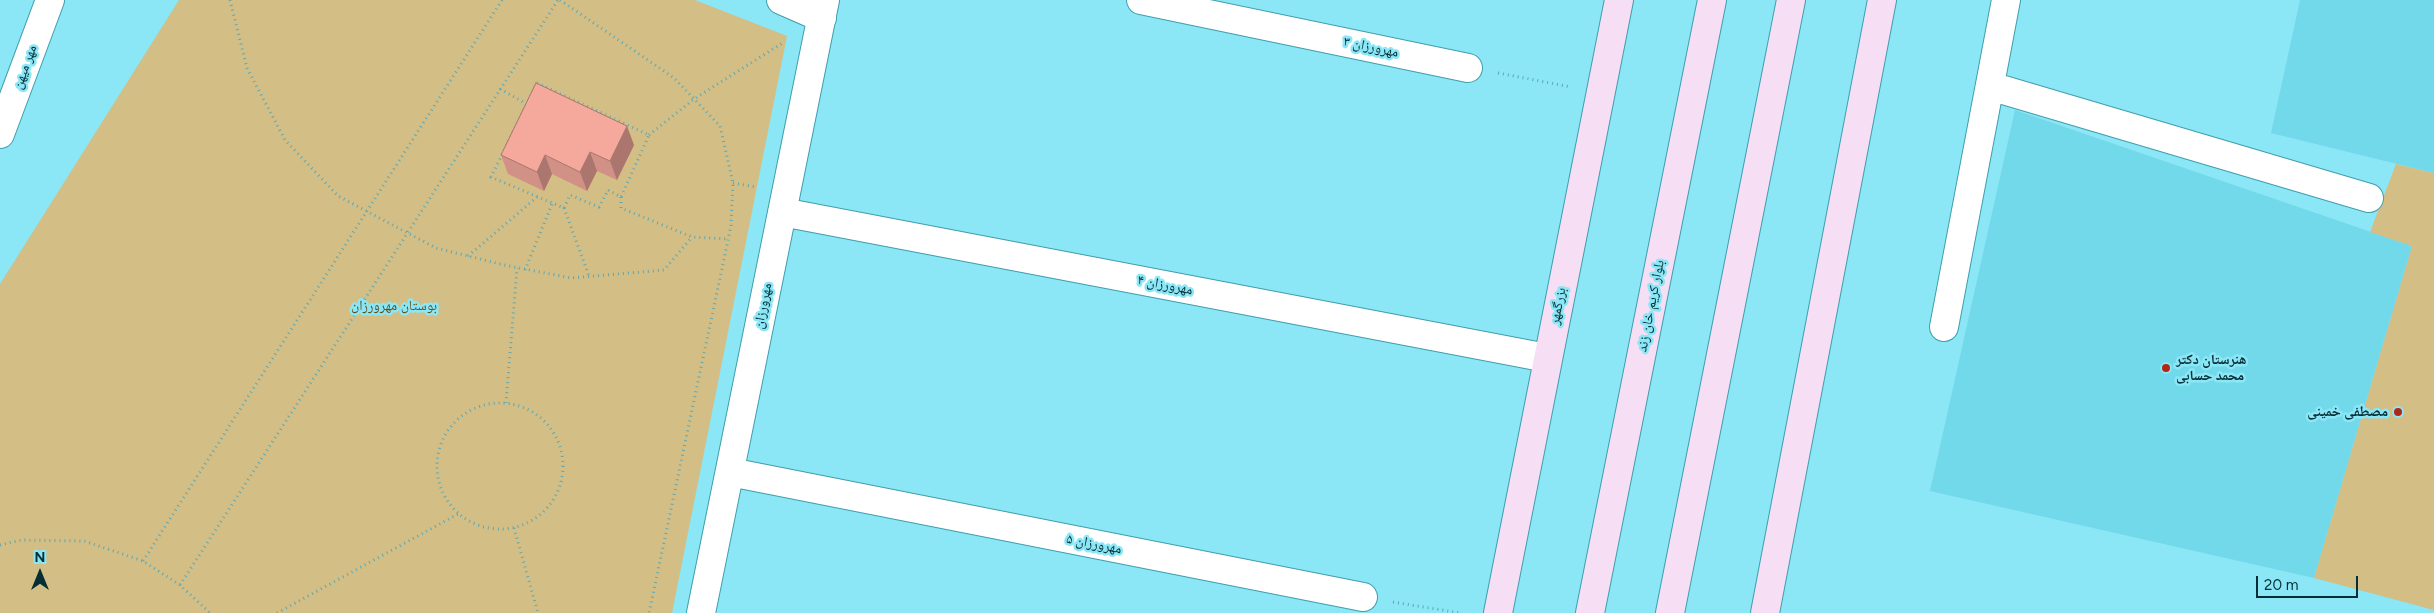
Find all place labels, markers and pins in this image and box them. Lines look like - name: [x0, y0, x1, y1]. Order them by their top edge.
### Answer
- place label: هنرستان دکتر محمد حسابی: [2176, 352, 2246, 384]
- marker: هنرستان دکتر محمد حسابی: [2160, 362, 2172, 374]
- place label: مصطفی خمینی: [2307, 404, 2388, 420]
- marker: مصطفی خمینی: [2392, 406, 2404, 418]

